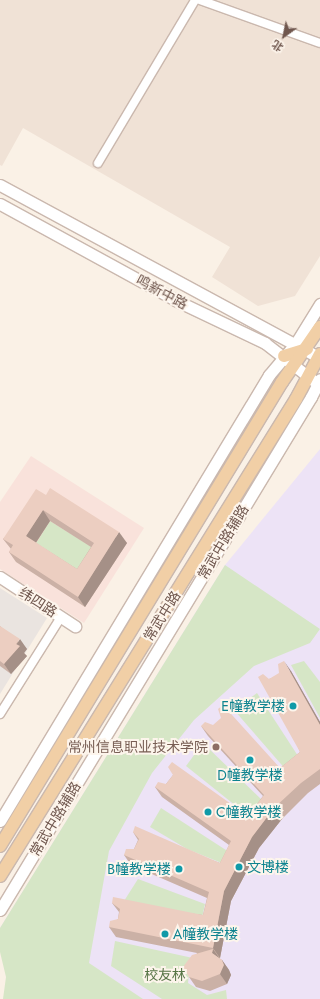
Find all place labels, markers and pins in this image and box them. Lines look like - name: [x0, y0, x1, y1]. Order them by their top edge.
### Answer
- place label: E幢教学楼: [221, 698, 285, 714]
- marker: E幢教学楼: [288, 701, 298, 711]
- place label: 常州信息职业技术学院: [68, 739, 208, 755]
- marker: 常州信息职业技术学院: [211, 742, 221, 752]
- marker: D幢教学楼: [245, 755, 255, 765]
- place label: D幢教学楼: [217, 767, 283, 783]
- place label: C幢教学楼: [216, 804, 282, 820]
- marker: C幢教学楼: [203, 807, 213, 817]
- place label: 文博楼: [247, 859, 289, 875]
- place label: B幢教学楼: [107, 861, 171, 877]
- marker: 文博楼: [234, 862, 244, 872]
- marker: B幢教学楼: [174, 864, 184, 874]
- place label: A幢教学楼: [173, 926, 238, 942]
- marker: A幢教学楼: [160, 929, 170, 939]

